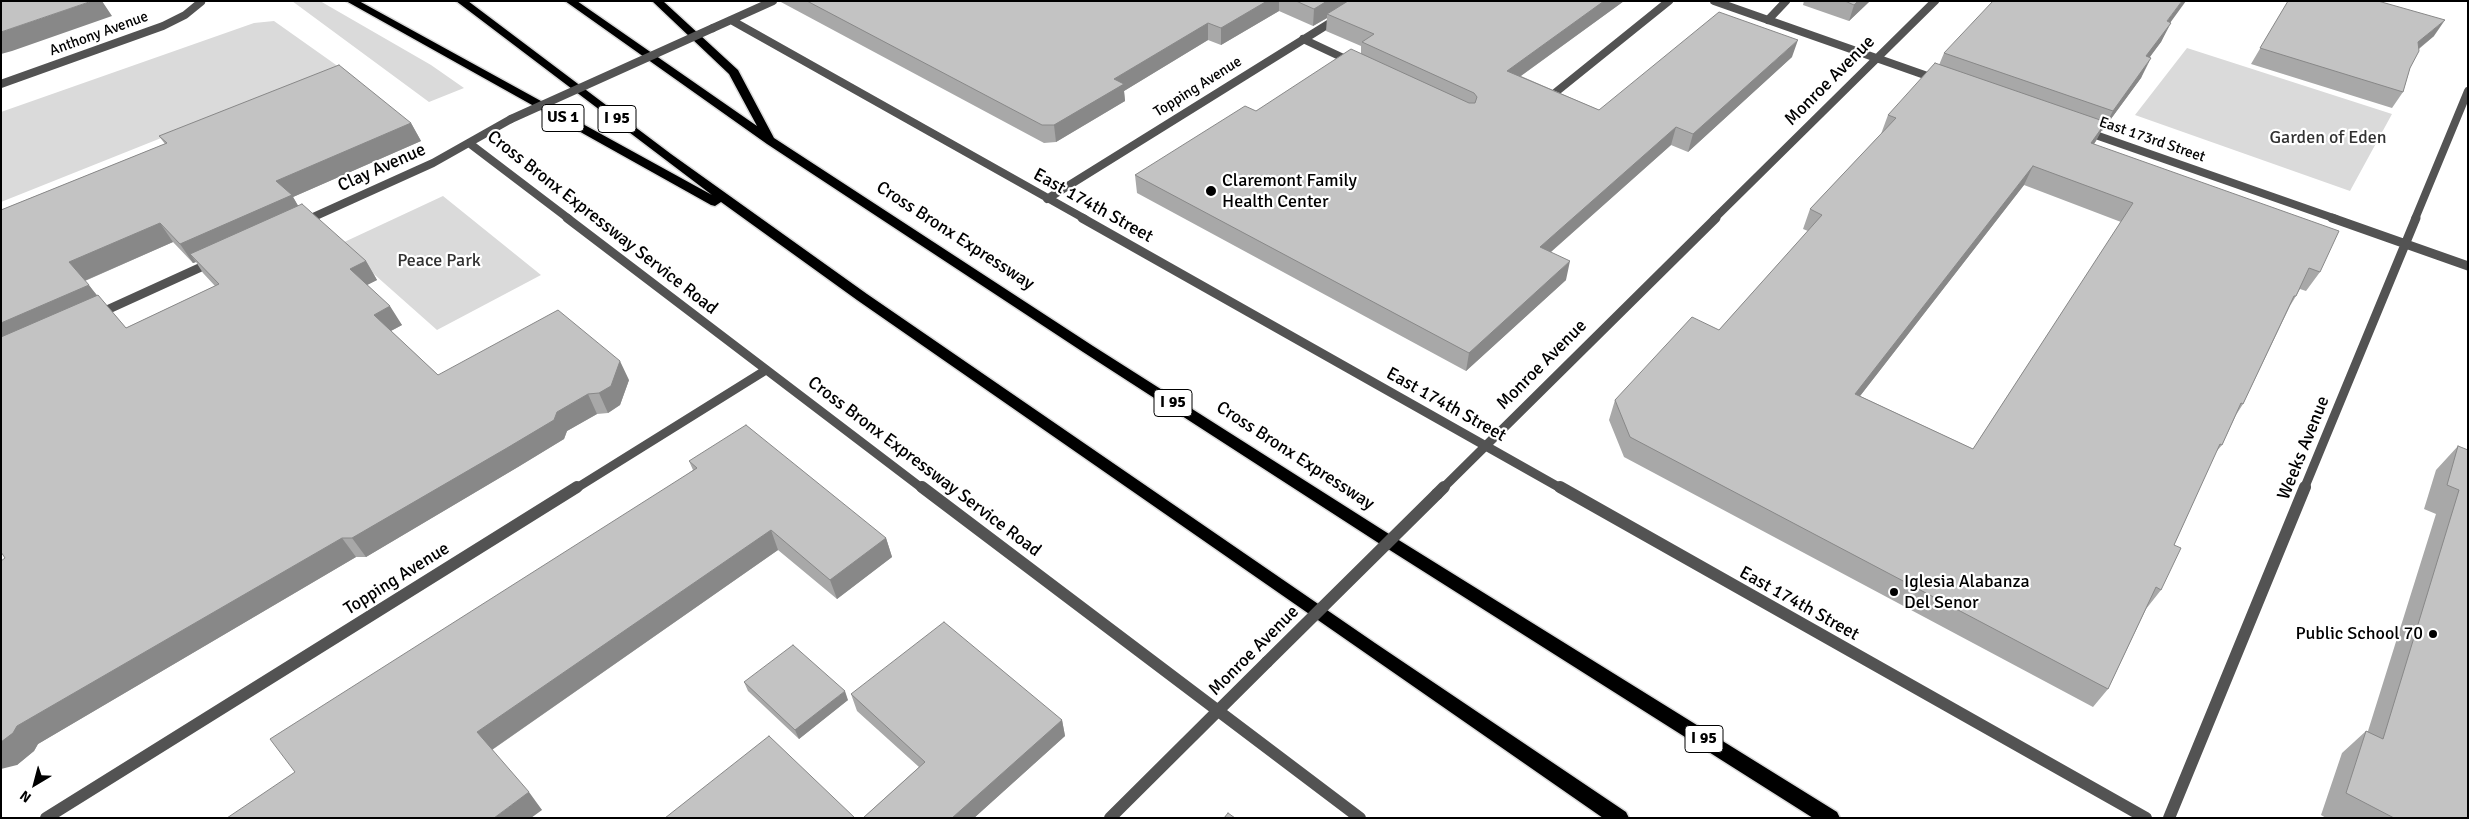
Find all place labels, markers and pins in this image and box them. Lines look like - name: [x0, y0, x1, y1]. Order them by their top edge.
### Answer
- place label: Claremont Family Health Center: [1222, 170, 1357, 212]
- marker: Claremont Family Health Center: [1204, 184, 1218, 198]
- place label: Iglesia Alabanza Del Senor: [1904, 571, 2030, 614]
- marker: Iglesia Alabanza Del Senor: [1888, 586, 1900, 598]
- place label: Public School 70: [2295, 623, 2423, 645]
- marker: Public School 70: [2427, 628, 2439, 640]

